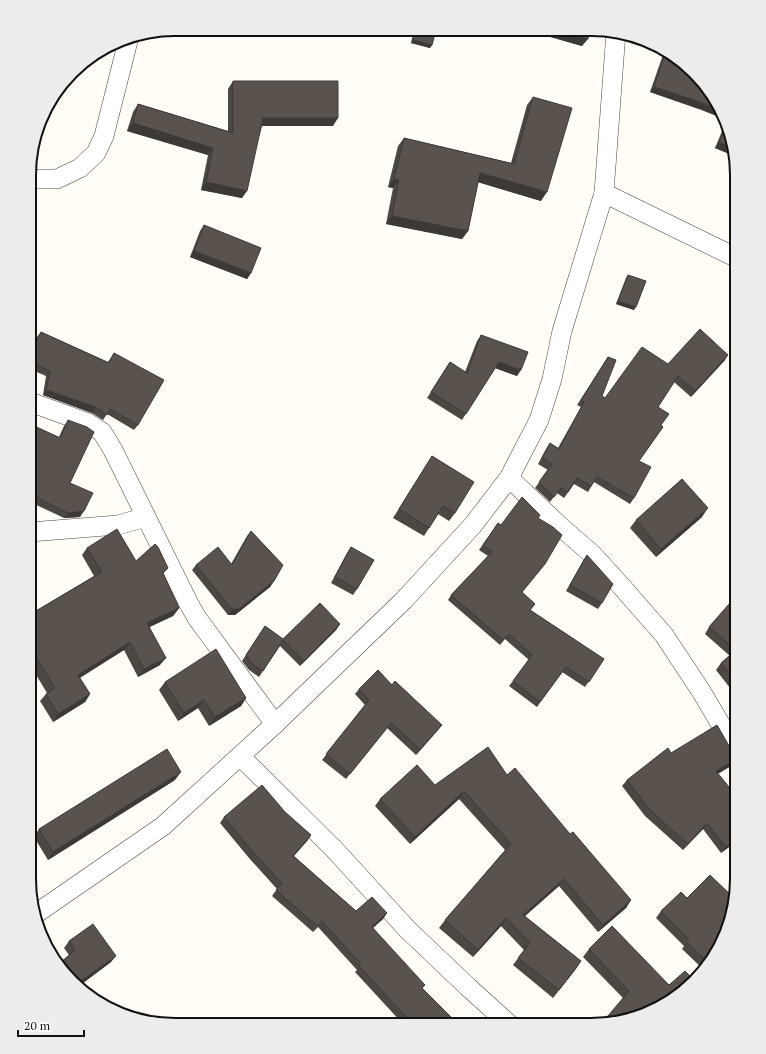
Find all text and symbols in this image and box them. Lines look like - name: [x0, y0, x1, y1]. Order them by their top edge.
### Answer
- scale bar: [18, 1012, 84, 1038]
- text: 20 m: [24, 1018, 51, 1033]

